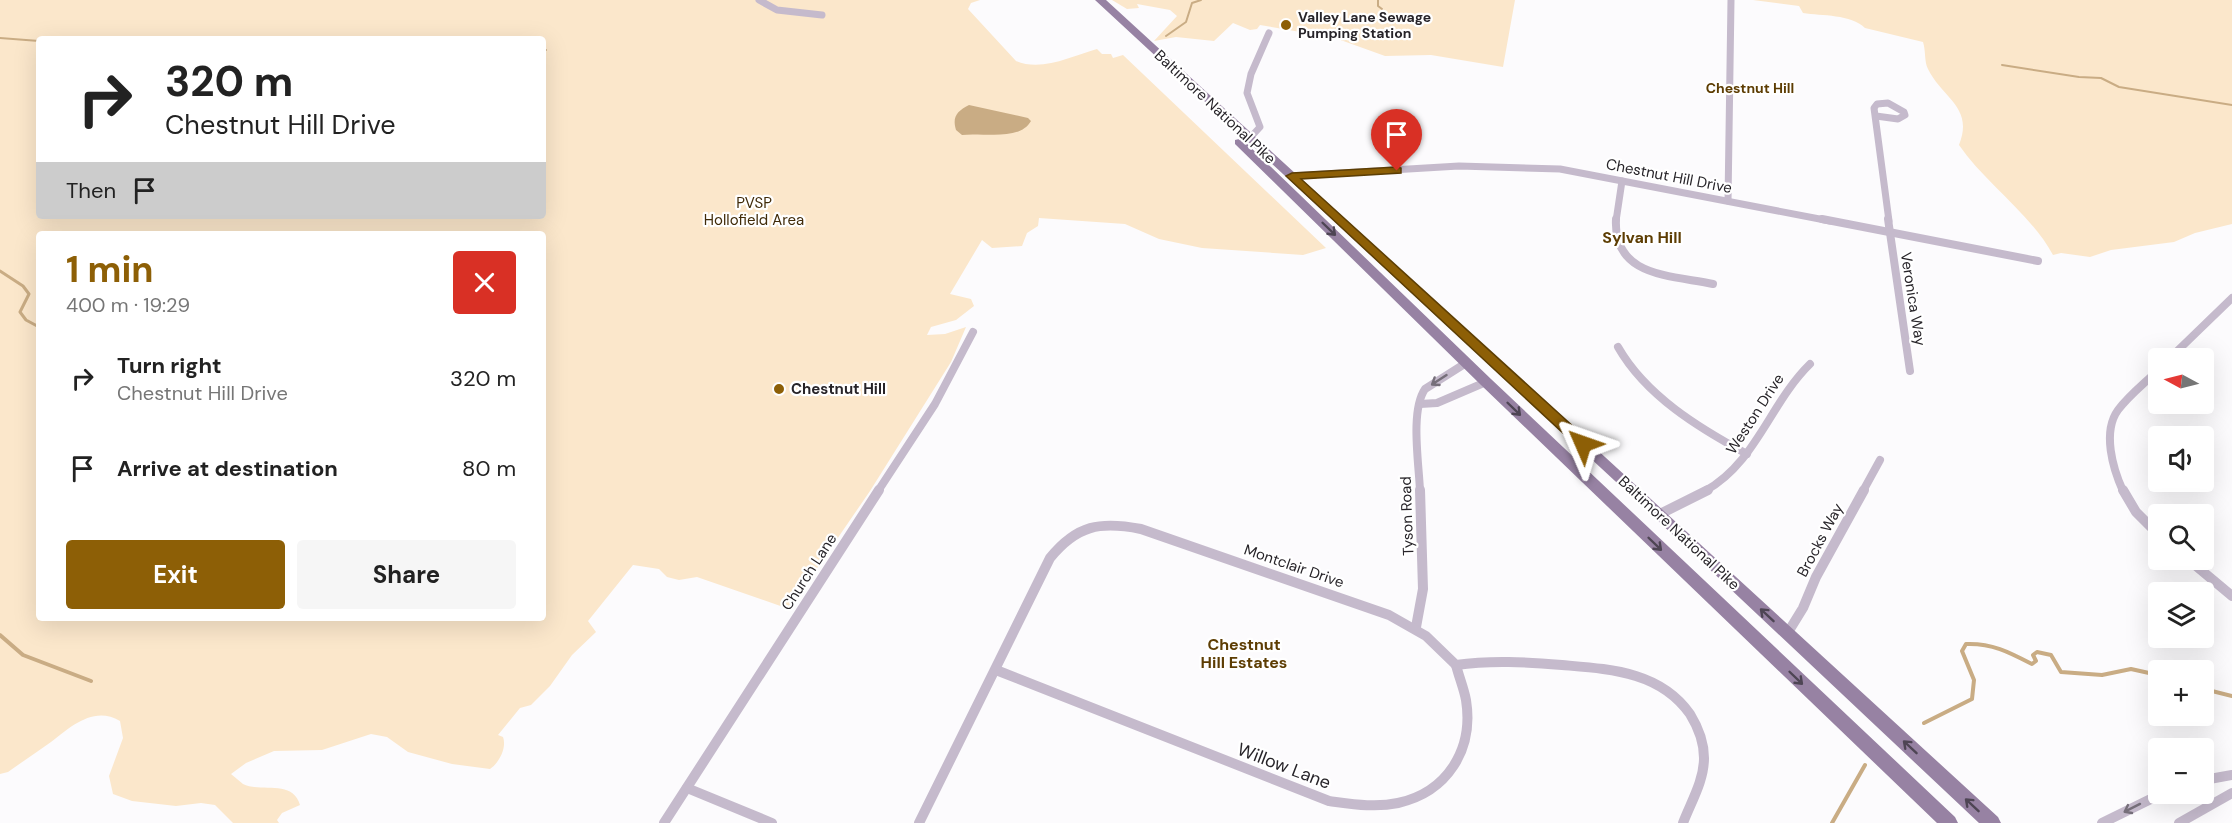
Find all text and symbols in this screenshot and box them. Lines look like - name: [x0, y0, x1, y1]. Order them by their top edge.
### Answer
- place label: Valley Lane Sewage Pumping Station: [1298, 8, 1431, 42]
- marker: Valley Lane Sewage Pumping Station: [1279, 18, 1293, 32]
- street label: Baltimore National Pike: [1150, 46, 1280, 168]
- text: 320 m: [165, 54, 293, 109]
- icon: right: [66, 60, 144, 138]
- district label: Chestnut Hill: [1706, 79, 1794, 97]
- text: Chestnut Hill Drive: [165, 107, 396, 142]
- pin: [1371, 109, 1422, 171]
- icon: arrive: [1380, 118, 1413, 151]
- street label: Chestnut Hill Drive: [1604, 154, 1734, 198]
- icon: arrive: [128, 174, 161, 207]
- text: Then: [66, 176, 116, 205]
- park label: PVSP Hollofield Area: [704, 193, 804, 230]
- one-way arrow: [1321, 222, 1336, 237]
- district label: Sylvan Hill: [1602, 227, 1682, 248]
- text: 1 min: [66, 246, 154, 293]
- button: close: [453, 251, 516, 314]
- street label: Veronica Way: [1896, 251, 1930, 348]
- text: 400 m · 19:29: [66, 292, 190, 318]
- north arrow: [2148, 348, 2214, 414]
- map controls: [2148, 348, 2214, 804]
- text: Turn right: [117, 351, 222, 380]
- icon: right: [66, 362, 99, 395]
- text: 320 m: [450, 364, 516, 393]
- street label: Weston Drive: [1722, 370, 1788, 458]
- one-way arrow: [1431, 374, 1448, 386]
- place label: Chestnut Hill: [791, 379, 886, 399]
- text: Chestnut Hill Drive: [117, 380, 288, 406]
- marker: Chestnut Hill: [772, 382, 786, 396]
- one-way arrow: [1506, 402, 1521, 416]
- position arrow: [1551, 412, 1615, 476]
- button: sound: [2148, 426, 2214, 492]
- icon: arrive: [66, 452, 99, 485]
- text: Arrive at destination: [117, 454, 338, 483]
- text: 80 m: [462, 454, 516, 483]
- street label: Baltimore National Pike: [1614, 472, 1744, 594]
- street label: Tyson Road: [1396, 476, 1418, 556]
- street label: Brocks Way: [1792, 499, 1848, 580]
- button: search: [2148, 504, 2214, 570]
- street label: Church Lane: [777, 530, 841, 614]
- one-way arrow: [1647, 537, 1662, 551]
- button: Exit: [66, 540, 285, 609]
- button: Share: [297, 540, 516, 609]
- street label: Montclair Drive: [1241, 540, 1347, 592]
- button: layers: [2148, 582, 2214, 648]
- one-way arrow: [1760, 608, 1775, 622]
- district label: Chestnut Hill Estates: [1201, 634, 1287, 673]
- button: +: [2148, 660, 2214, 726]
- one-way arrow: [1789, 671, 1804, 685]
- street label: Willow Lane: [1234, 737, 1334, 795]
- button: −: [2148, 738, 2214, 804]
- one-way arrow: [1903, 740, 1918, 754]
- one-way arrow: [1965, 798, 1980, 812]
- one-way arrow: [2123, 803, 2141, 815]

